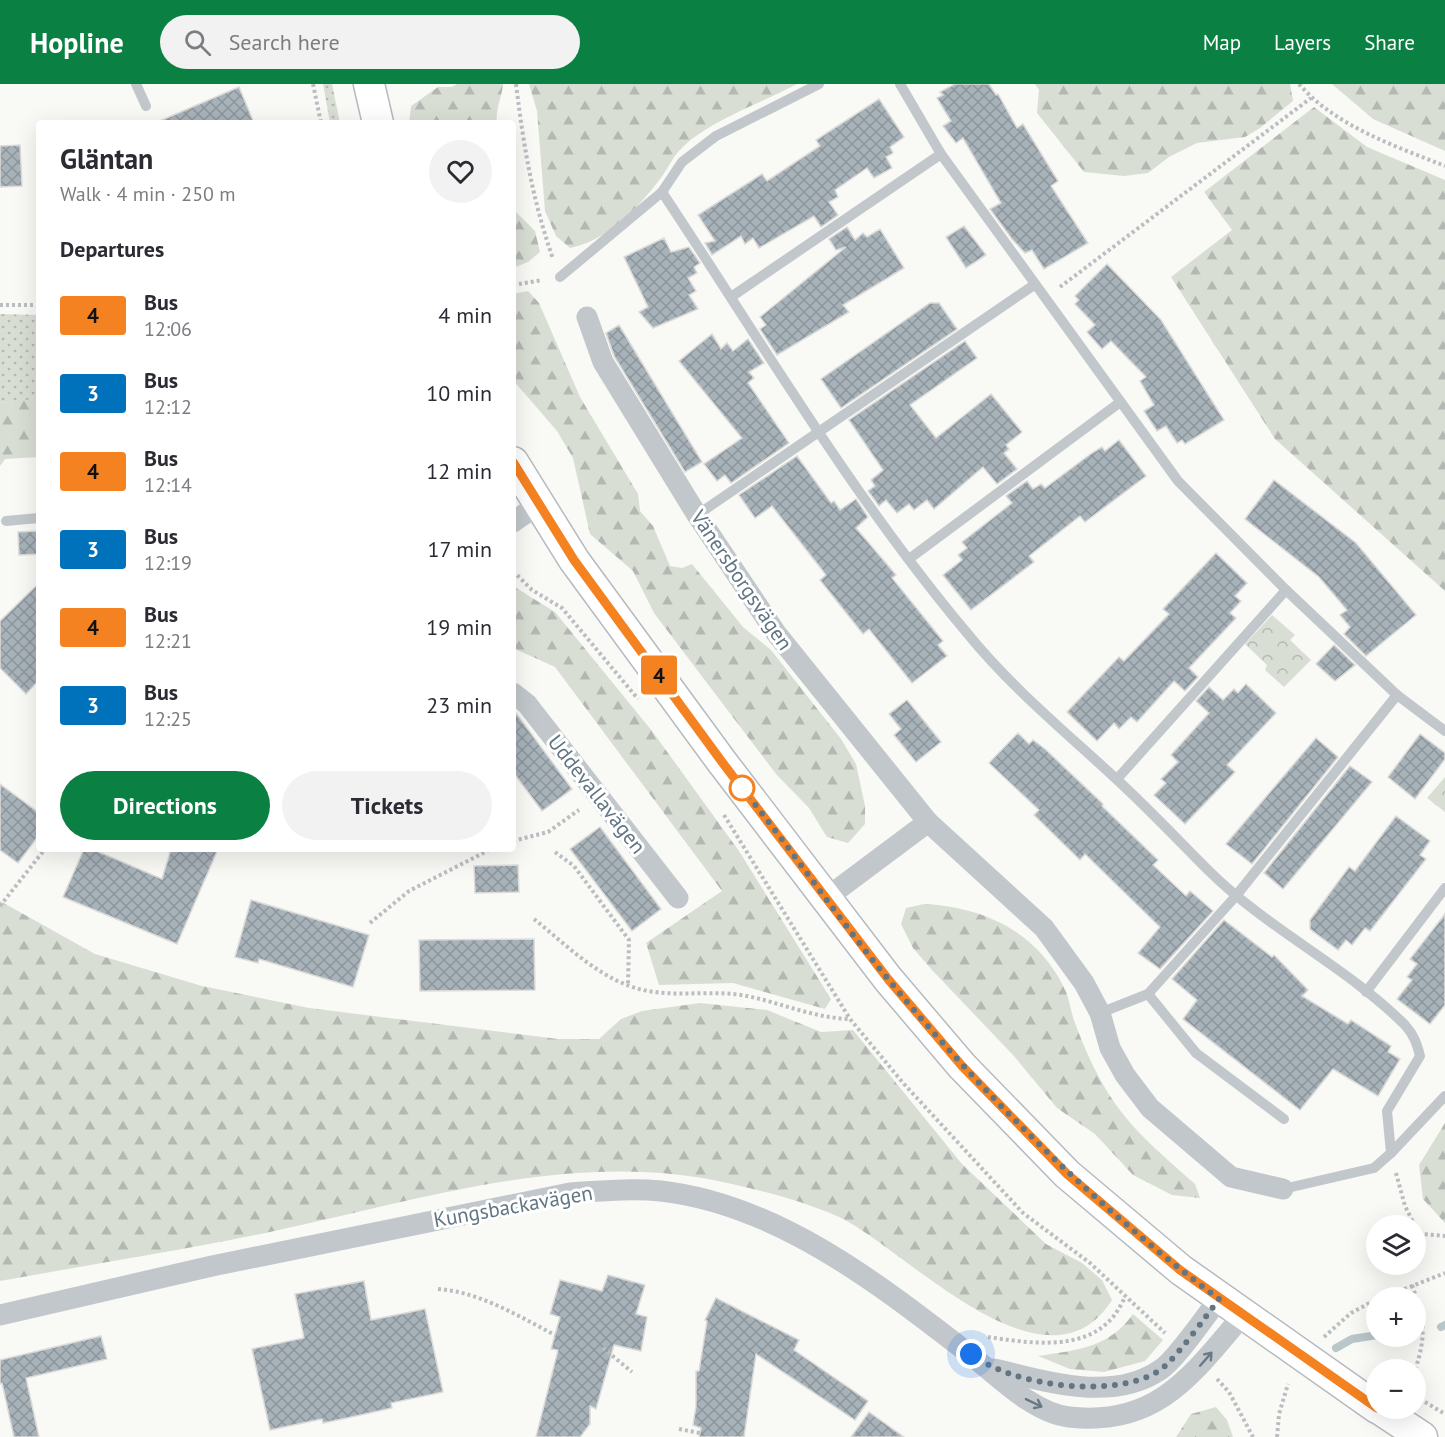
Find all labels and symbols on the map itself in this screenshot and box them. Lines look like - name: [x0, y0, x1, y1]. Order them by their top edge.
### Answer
- street label: Vänersborgsvägen: [685, 504, 799, 655]
- line badge: 4: [640, 656, 678, 694]
- street label: Uddevallavägen: [542, 729, 652, 859]
- unlabelled marker: [729, 775, 755, 801]
- street label: Kungsbackavägen: [431, 1179, 595, 1233]
- your location: [956, 1339, 986, 1369]
- one-way arrow: [1199, 1352, 1213, 1367]
- one-way arrow: [1024, 1397, 1042, 1409]

